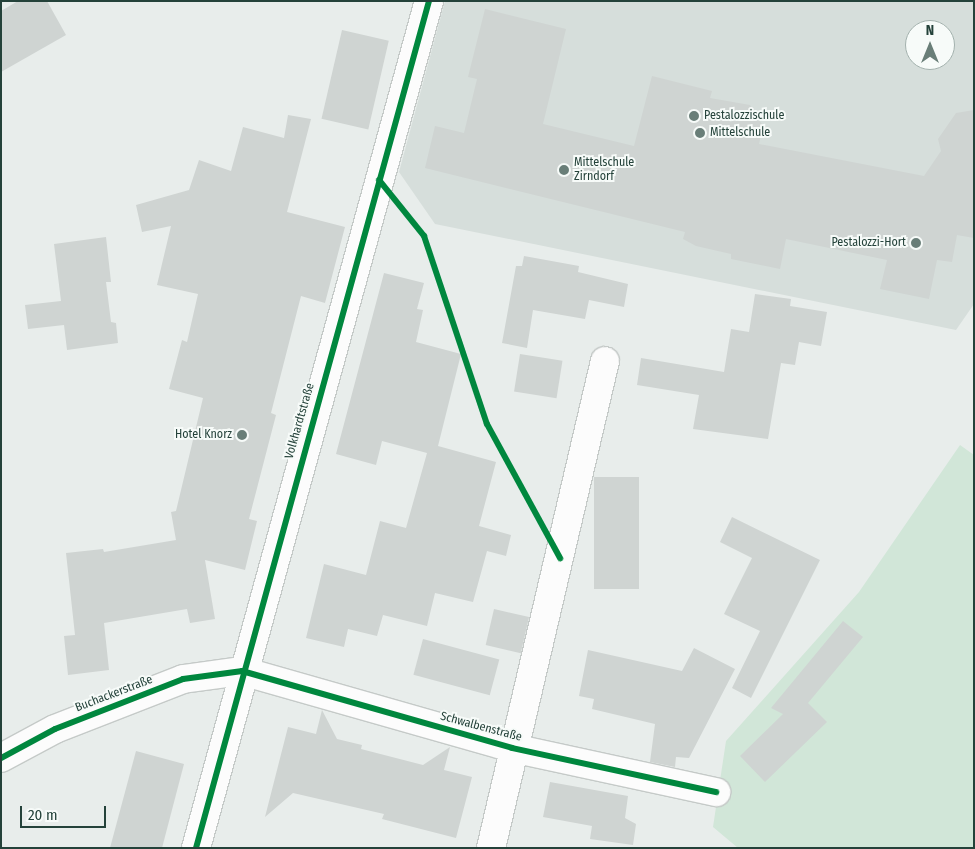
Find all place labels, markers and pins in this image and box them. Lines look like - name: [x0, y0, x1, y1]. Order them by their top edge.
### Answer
- place label: Pestalozzischule: [704, 109, 784, 123]
- marker: Pestalozzischule: [688, 110, 700, 122]
- place label: Mittelschule: [710, 126, 770, 140]
- marker: Mittelschule: [694, 127, 706, 139]
- place label: Mittelschule Zirndorf: [574, 156, 634, 184]
- marker: Mittelschule Zirndorf: [558, 164, 570, 176]
- place label: Pestalozzi-Hort: [831, 236, 906, 250]
- marker: Pestalozzi-Hort: [910, 237, 922, 249]
- place label: Hotel Knorz: [175, 428, 232, 442]
- marker: Hotel Knorz: [236, 429, 248, 441]

